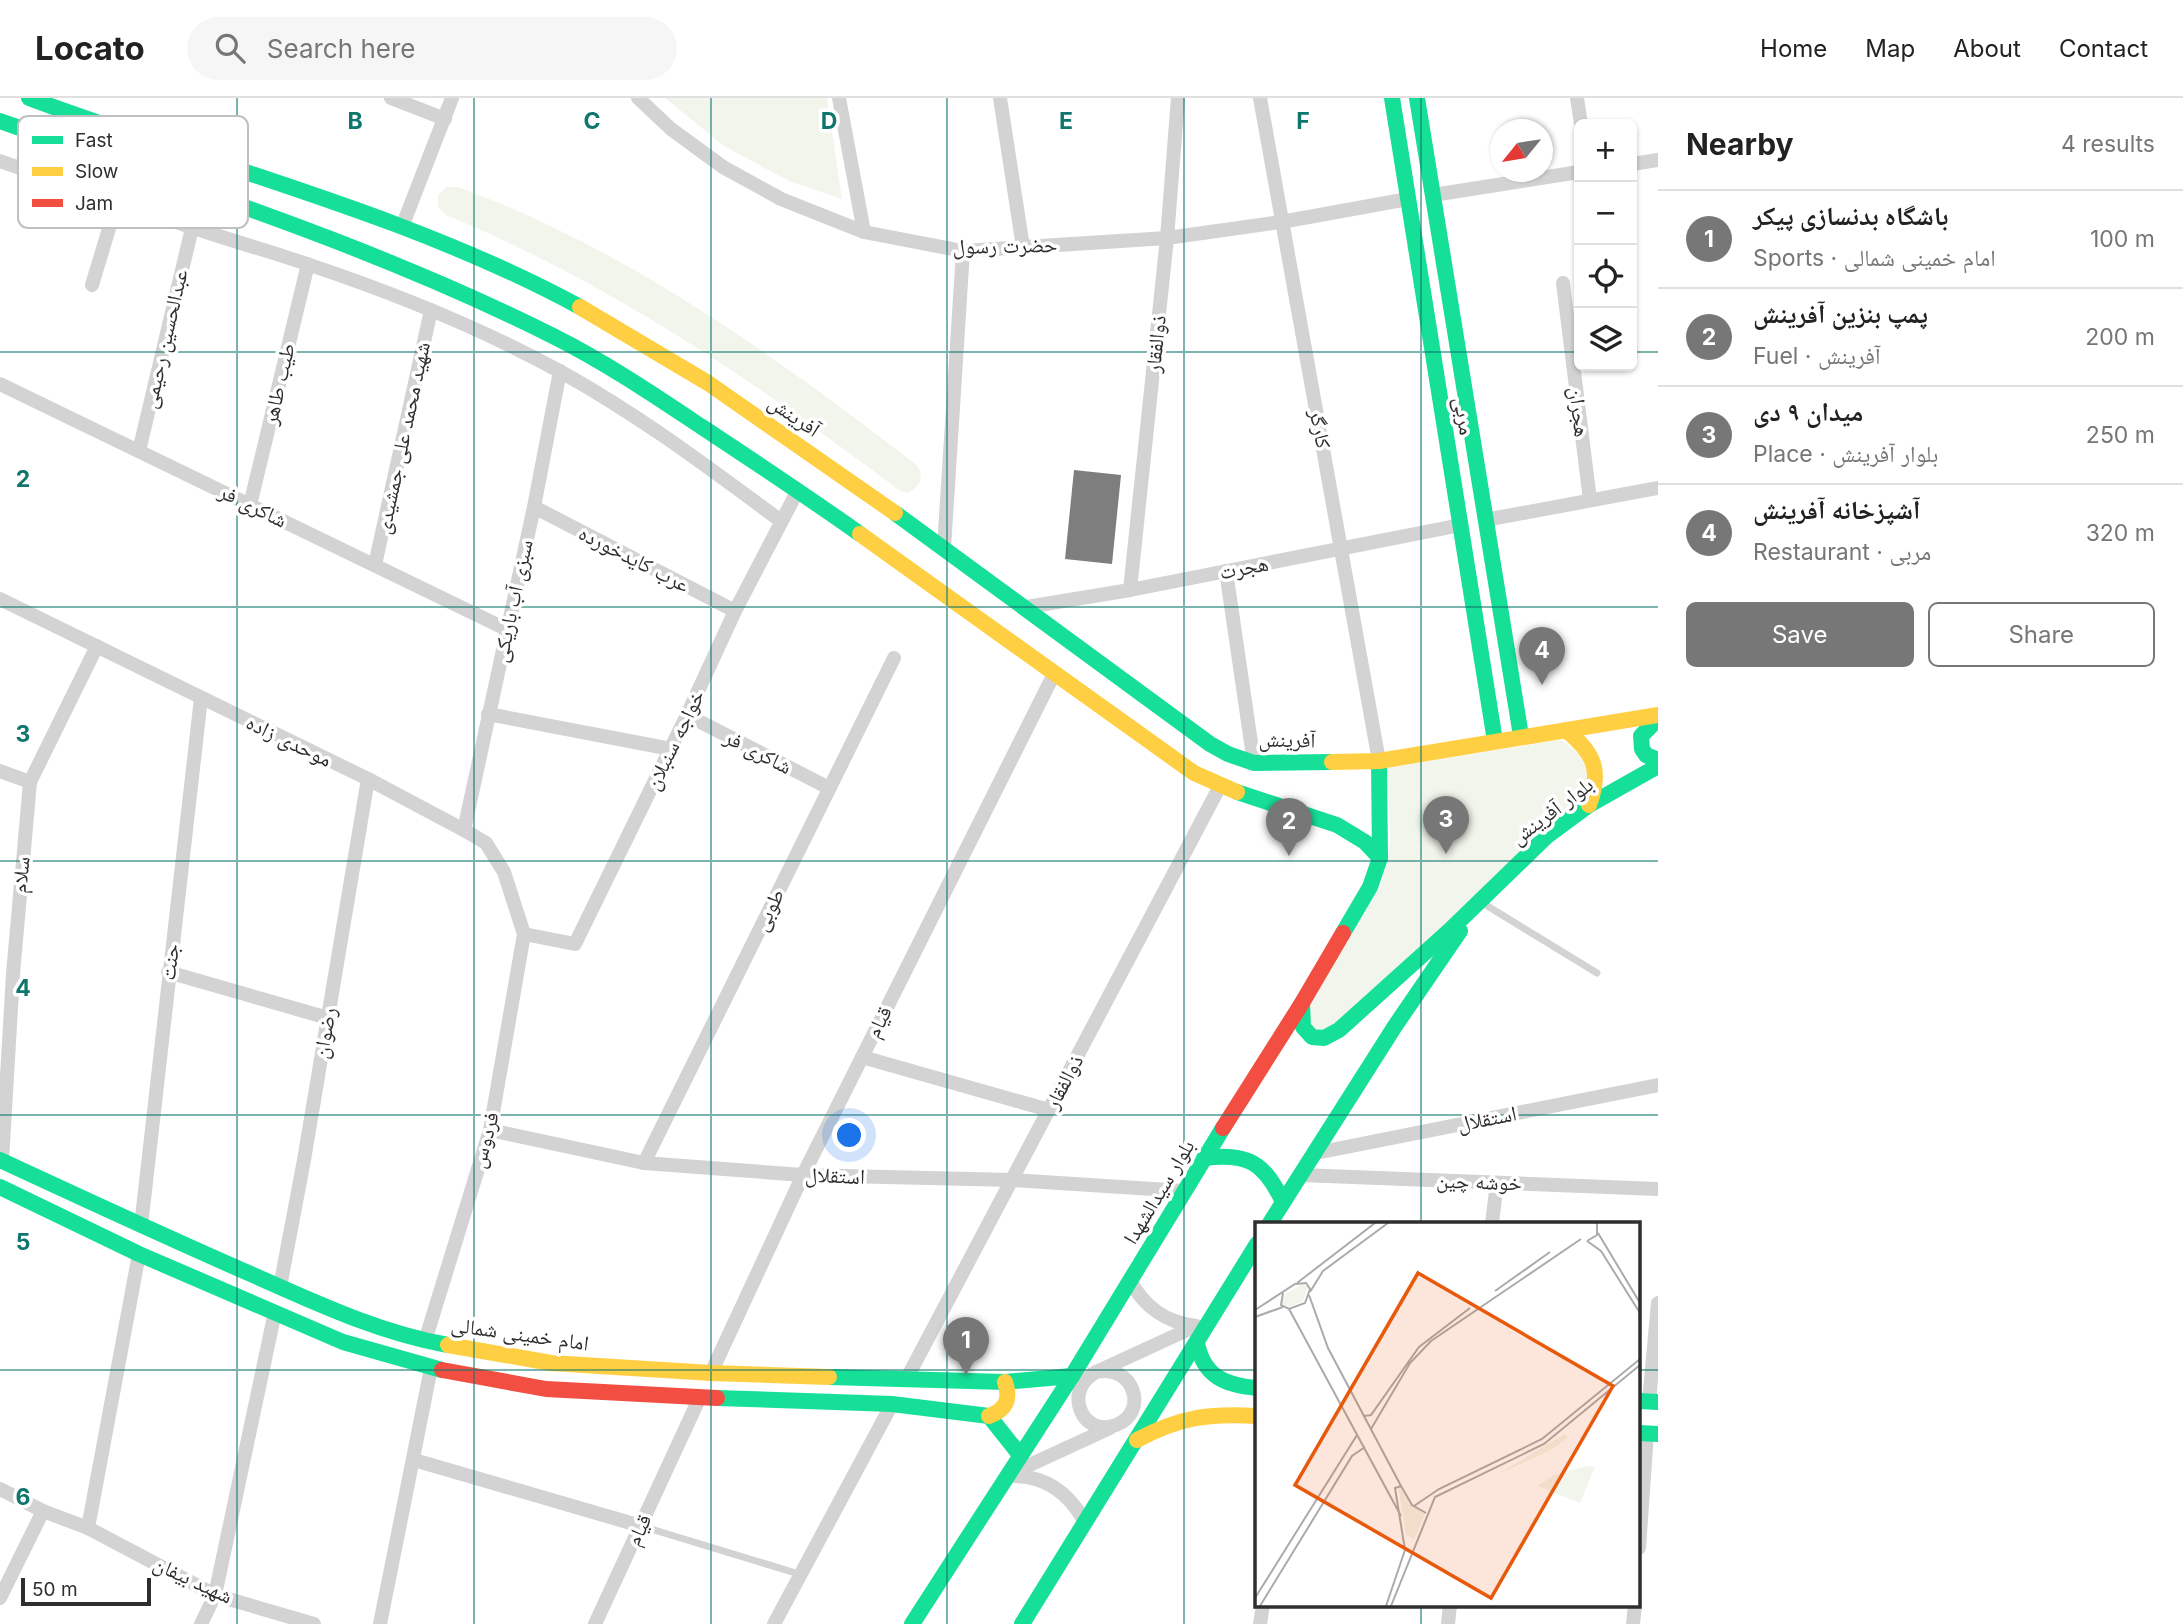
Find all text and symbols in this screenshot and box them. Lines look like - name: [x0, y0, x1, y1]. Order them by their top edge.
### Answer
- search box: [187, 17, 677, 80]
- text: Locato: [35, 28, 145, 68]
- icon: search: [211, 29, 249, 67]
- text: Search here: [267, 33, 415, 64]
- text: Home: [1760, 34, 1827, 63]
- text: Map: [1865, 34, 1915, 63]
- text: About: [1953, 34, 2021, 63]
- text: Contact: [2059, 34, 2148, 63]
- text: B: [347, 107, 363, 135]
- text: C: [583, 107, 601, 135]
- text: D: [821, 107, 837, 135]
- text: E: [1059, 107, 1073, 135]
- text: F: [1296, 107, 1310, 135]
- legend: [18, 116, 248, 228]
- north arrow: [1490, 119, 1553, 182]
- map controls: [1574, 119, 1637, 371]
- button: +: [1574, 119, 1637, 182]
- text: Nearby: [1686, 126, 1794, 162]
- text: Fast: [75, 129, 113, 152]
- text: 4 results: [2061, 130, 2155, 158]
- text: Slow: [75, 160, 118, 183]
- button: −: [1574, 182, 1637, 245]
- text: Jam: [75, 192, 113, 215]
- text: باشگاه بدنسازی پیکر: [1753, 200, 1948, 231]
- text: 1: [1704, 225, 1714, 253]
- text: 100 m: [2090, 225, 2155, 253]
- street label: حضرت رسول: [953, 232, 1057, 259]
- text: Sports · امام خمینی شمالی: [1753, 244, 1996, 272]
- button: locate: [1574, 245, 1637, 308]
- street label: عبدالحسین رحیمی: [136, 267, 194, 411]
- text: پمپ بنزین آفرینش: [1753, 298, 1928, 329]
- button: layers: [1574, 308, 1637, 371]
- street label: ذوالفقار: [1140, 314, 1171, 375]
- text: 2: [1702, 323, 1716, 351]
- text: 200 m: [2085, 323, 2155, 351]
- street label: شهید محمد علی جمشیدی: [370, 339, 436, 537]
- street label: طیب طاهر: [257, 341, 300, 428]
- text: Fuel · آفرینش: [1753, 342, 1880, 370]
- street label: هجران: [1564, 385, 1595, 439]
- street label: آفرینش: [763, 389, 825, 443]
- street label: مربی: [1448, 395, 1480, 437]
- text: میدان ۹ دی: [1753, 396, 1863, 427]
- street label: کارگر: [1304, 406, 1337, 451]
- text: 3: [1702, 421, 1716, 449]
- text: 250 m: [2086, 421, 2155, 449]
- text: Place · بلوار آفرینش: [1753, 440, 1938, 468]
- text: 2: [16, 465, 30, 493]
- street label: شاکری فر: [214, 478, 291, 533]
- text: آشپزخانه آفرینش: [1753, 494, 1920, 525]
- text: 4: [1701, 519, 1717, 547]
- text: 320 m: [2086, 519, 2155, 547]
- street label: عرب کایدخورده: [575, 520, 694, 597]
- street label: سبزی آب باریکی: [487, 537, 539, 665]
- text: Restaurant · مربی: [1753, 538, 1931, 566]
- street label: هجرت: [1217, 551, 1271, 584]
- button: Save: [1686, 602, 1914, 667]
- button: Share: [1928, 602, 2155, 667]
- pin: 4: [1519, 627, 1565, 685]
- street label: خواجه سنبلان: [640, 686, 709, 794]
- street label: موحدی زاده: [242, 709, 336, 772]
- text: 3: [16, 720, 30, 748]
- street label: شاکری فر: [719, 723, 796, 779]
- street label: آفرینش: [1258, 727, 1316, 754]
- street label: بلوار آفرینش: [1506, 772, 1598, 850]
- pin: 3: [1423, 796, 1469, 854]
- pin: 2: [1266, 798, 1312, 856]
- street label: سلام: [6, 855, 37, 895]
- street label: طوبی: [748, 885, 790, 935]
- street label: جنت: [155, 942, 184, 982]
- text: 4: [15, 974, 31, 1002]
- street label: قیام: [860, 1002, 899, 1043]
- street label: رضوان: [308, 1005, 341, 1061]
- street label: ذوالفقار: [1039, 1050, 1088, 1114]
- street label: استقلال: [1455, 1101, 1519, 1136]
- street label: فردوس: [465, 1109, 505, 1171]
- your location: [832, 1118, 866, 1152]
- street label: بلوار سیدالشهدا: [1118, 1135, 1200, 1249]
- street label: استقلال: [805, 1162, 865, 1189]
- street label: خوشه چین: [1436, 1168, 1522, 1196]
- inset map: [1255, 1222, 1640, 1606]
- text: 5: [16, 1228, 30, 1256]
- street label: امام خمینی شمالی: [449, 1311, 591, 1358]
- pin: 1: [943, 1317, 989, 1375]
- text: 6: [16, 1483, 30, 1511]
- street label: قیام: [620, 1510, 658, 1550]
- street label: شهید بیفان: [150, 1550, 237, 1609]
- scale bar: [21, 1575, 150, 1607]
- text: 50 m: [32, 1578, 78, 1601]

